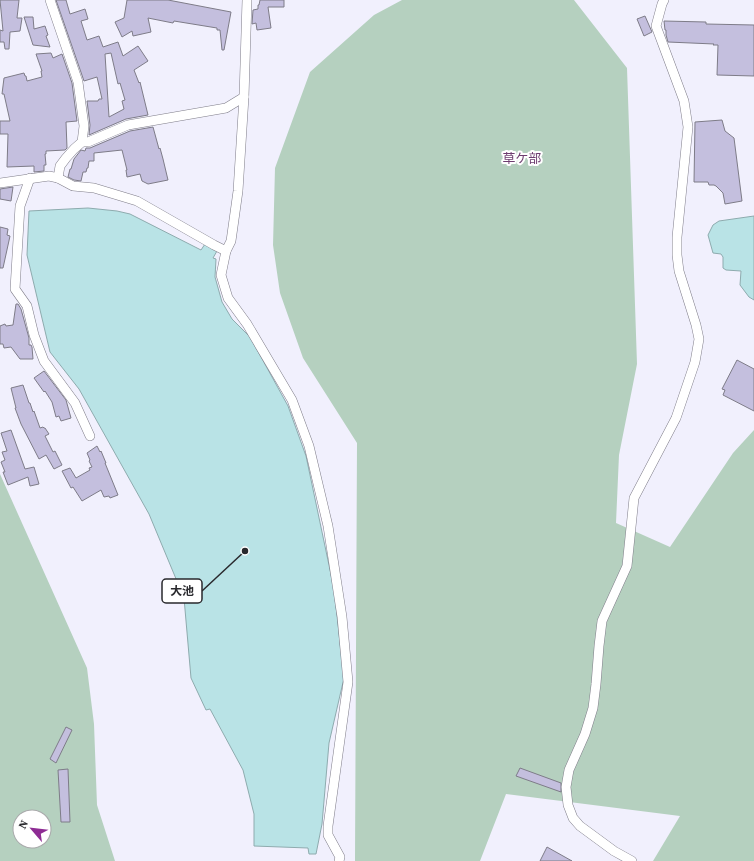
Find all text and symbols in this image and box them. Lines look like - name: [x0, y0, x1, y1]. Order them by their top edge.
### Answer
- district label: 草ケ部: [502, 150, 542, 167]
- callout: 大池: [162, 579, 202, 603]
- text: 大池: [170, 583, 194, 599]
- north arrow: [12, 809, 52, 849]
- text: N: [15, 817, 32, 832]

